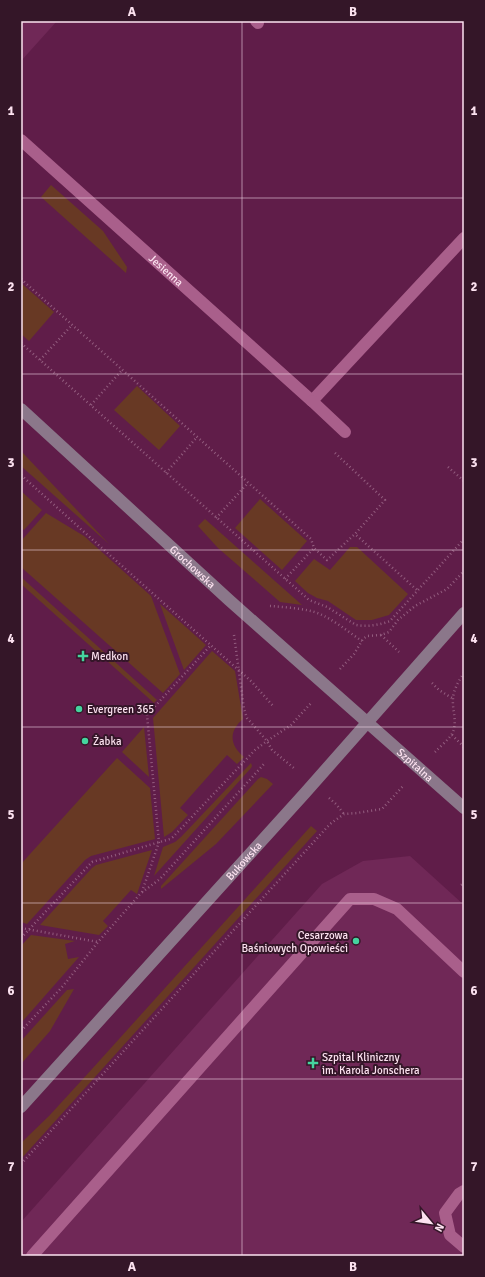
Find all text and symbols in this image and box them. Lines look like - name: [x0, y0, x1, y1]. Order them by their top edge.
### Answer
- text: A: [128, 4, 137, 20]
- text: B: [349, 4, 357, 20]
- text: 1: [7, 103, 15, 119]
- text: 1: [470, 103, 478, 119]
- street label: Jesienna: [146, 252, 186, 289]
- text: 2: [7, 279, 15, 295]
- text: 2: [470, 279, 478, 295]
- text: 3: [7, 455, 15, 471]
- text: 3: [470, 455, 478, 471]
- street label: Grochowska: [167, 542, 218, 591]
- text: 4: [7, 631, 15, 647]
- text: 4: [470, 631, 478, 647]
- place label: Medkon: [91, 650, 128, 663]
- marker: Medkon: [78, 651, 88, 661]
- place label: Evergreen 365: [87, 703, 154, 716]
- marker: Evergreen 365: [74, 704, 84, 714]
- place label: Żabka: [93, 734, 122, 748]
- marker: Żabka: [80, 736, 90, 746]
- street label: Szpitalna: [394, 745, 436, 785]
- text: 5: [7, 807, 15, 823]
- text: 5: [470, 807, 478, 823]
- street label: Bukowska: [223, 838, 265, 883]
- place label: Cesarzowa Baśniowych Opowieści: [241, 929, 348, 955]
- marker: Cesarzowa Baśniowych Opowieści: [351, 936, 361, 946]
- text: 6: [7, 983, 15, 999]
- text: 6: [470, 983, 478, 999]
- place label: Szpital Kliniczny im. Karola Jonschera: [322, 1051, 420, 1077]
- marker: Szpital Kliniczny im. Karola Jonschera: [307, 1057, 319, 1069]
- text: 7: [7, 1159, 15, 1175]
- text: 7: [470, 1159, 478, 1175]
- north arrow: [411, 1203, 451, 1243]
- text: N: [432, 1221, 447, 1234]
- text: A: [128, 1259, 137, 1275]
- text: B: [349, 1259, 357, 1275]

